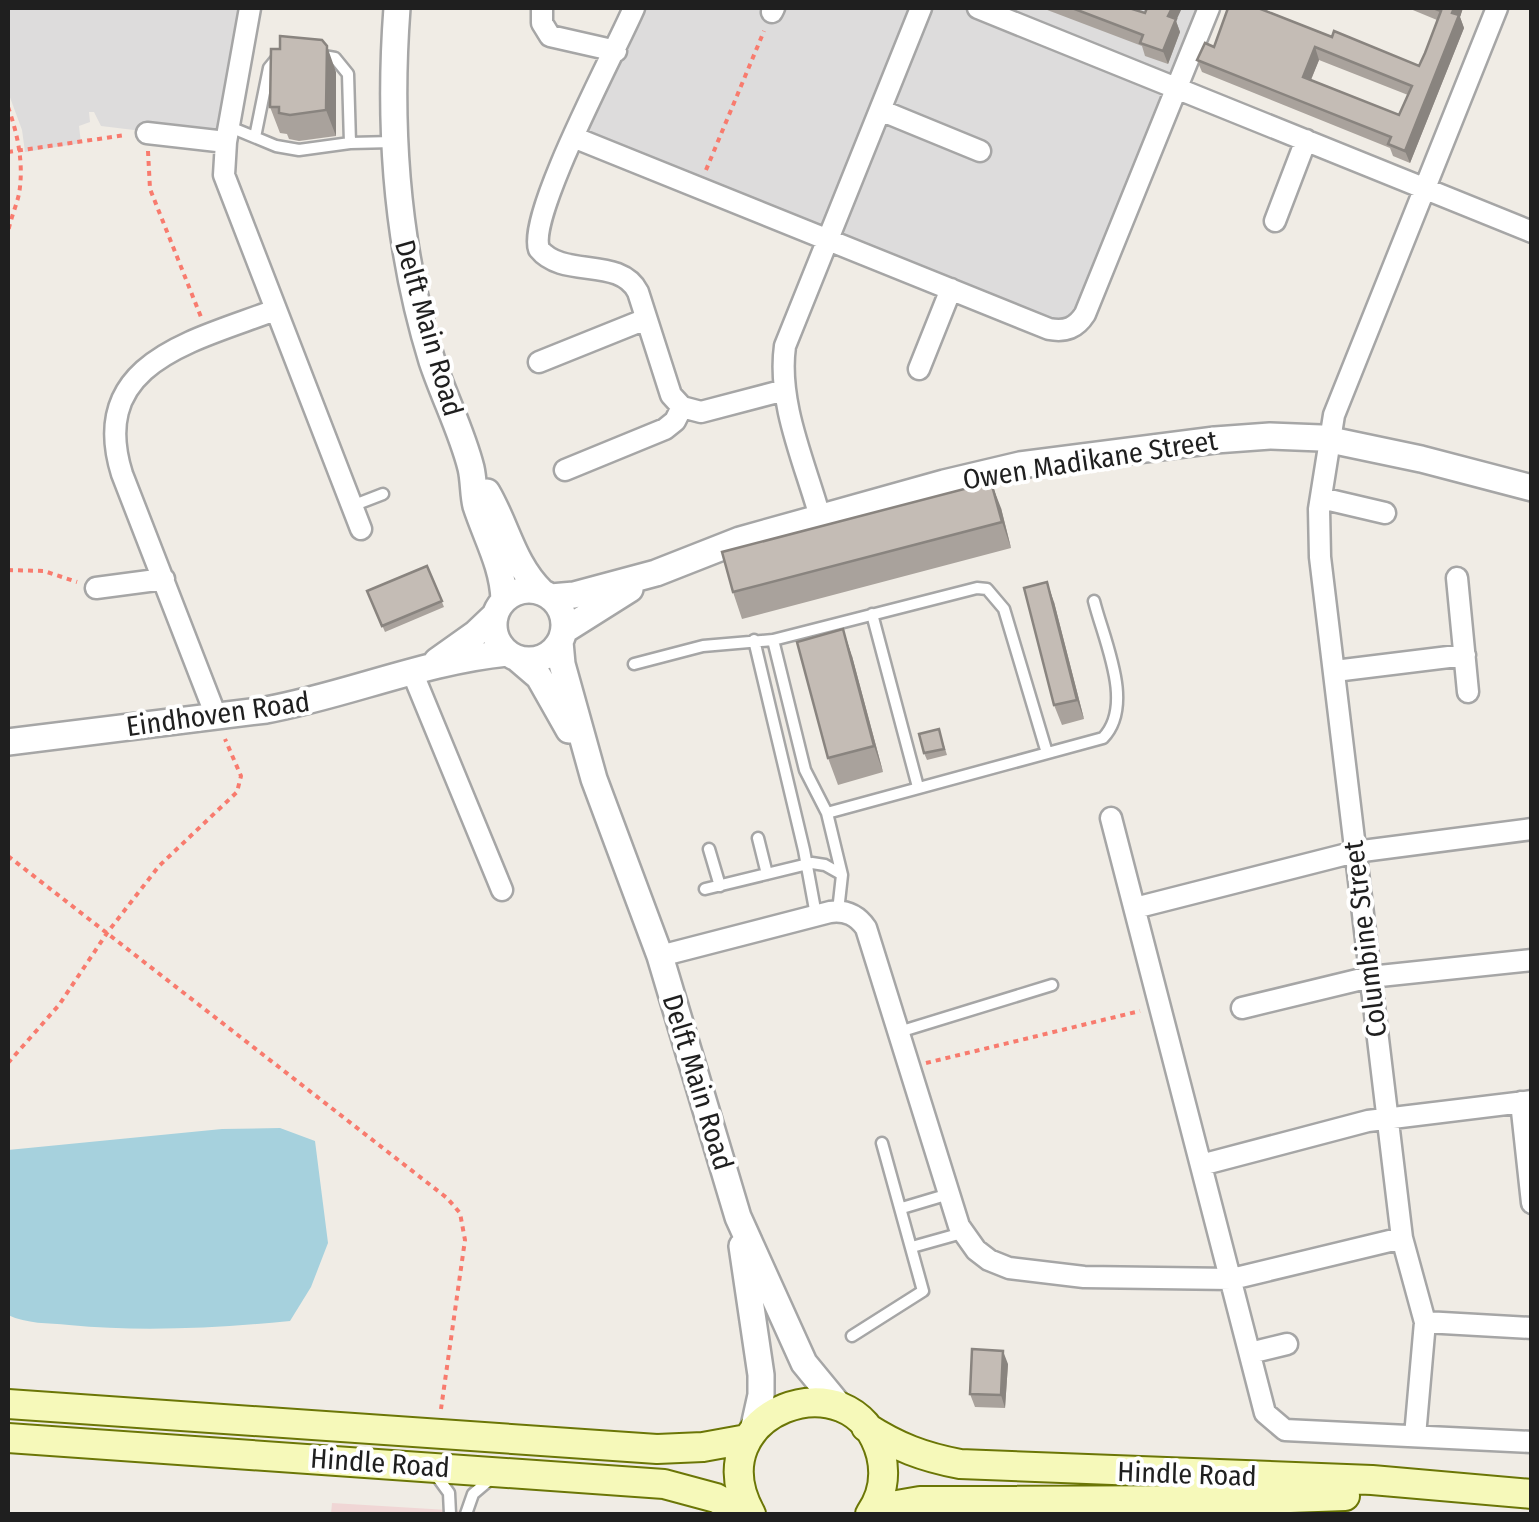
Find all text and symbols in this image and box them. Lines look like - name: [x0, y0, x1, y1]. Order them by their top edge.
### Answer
- street label: Delft Main Road: [388, 236, 470, 420]
- street label: Owen Madikane Street: [960, 423, 1220, 496]
- street label: Eindhoven Road: [124, 685, 312, 743]
- street label: Columbine Street: [1336, 838, 1393, 1039]
- street label: Delft Main Road: [656, 990, 740, 1174]
- street label: Hindle Road: [309, 1442, 451, 1484]
- street label: Hindle Road: [1117, 1455, 1257, 1493]

